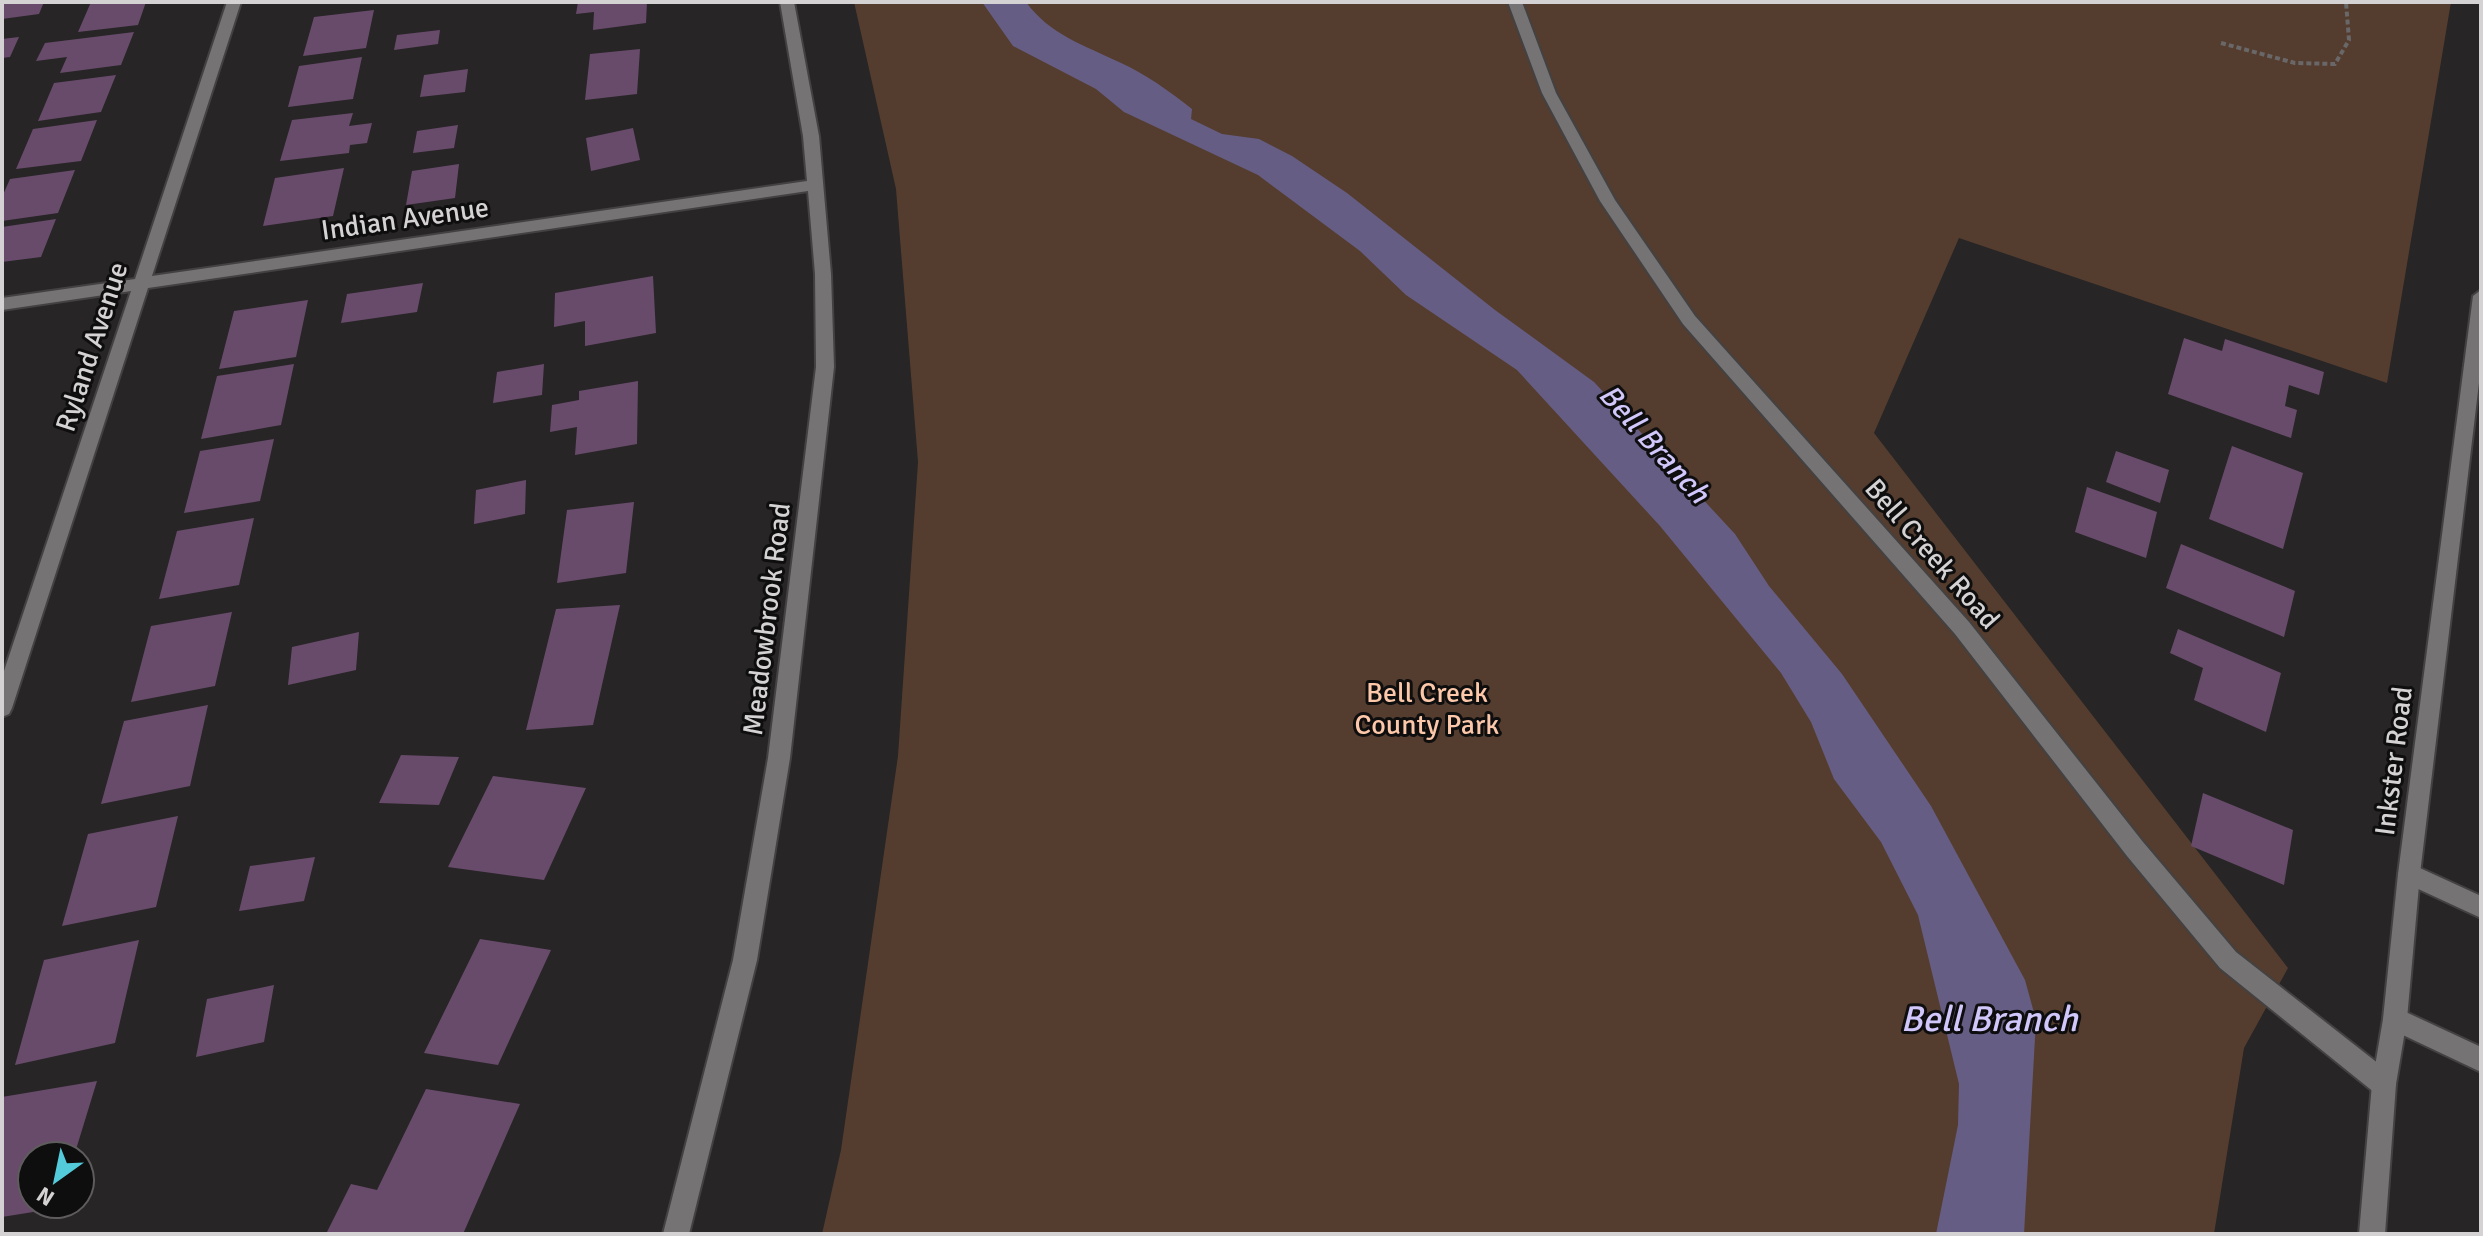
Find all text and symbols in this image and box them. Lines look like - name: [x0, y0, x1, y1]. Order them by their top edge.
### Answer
- street label: Indian Avenue: [319, 190, 491, 248]
- street label: Ryland Avenue: [49, 258, 135, 436]
- water label: Bell Branch: [1591, 377, 1718, 512]
- street label: Bell Creek Road: [1857, 472, 2007, 636]
- street label: Meadowbrook Road: [736, 501, 798, 737]
- park label: Bell Creek County Park: [1355, 676, 1499, 742]
- street label: Inkster Road: [2368, 685, 2420, 837]
- water label: Bell Branch: [1900, 997, 2079, 1042]
- north arrow: [16, 1140, 96, 1220]
- text: N: [32, 1181, 59, 1212]

